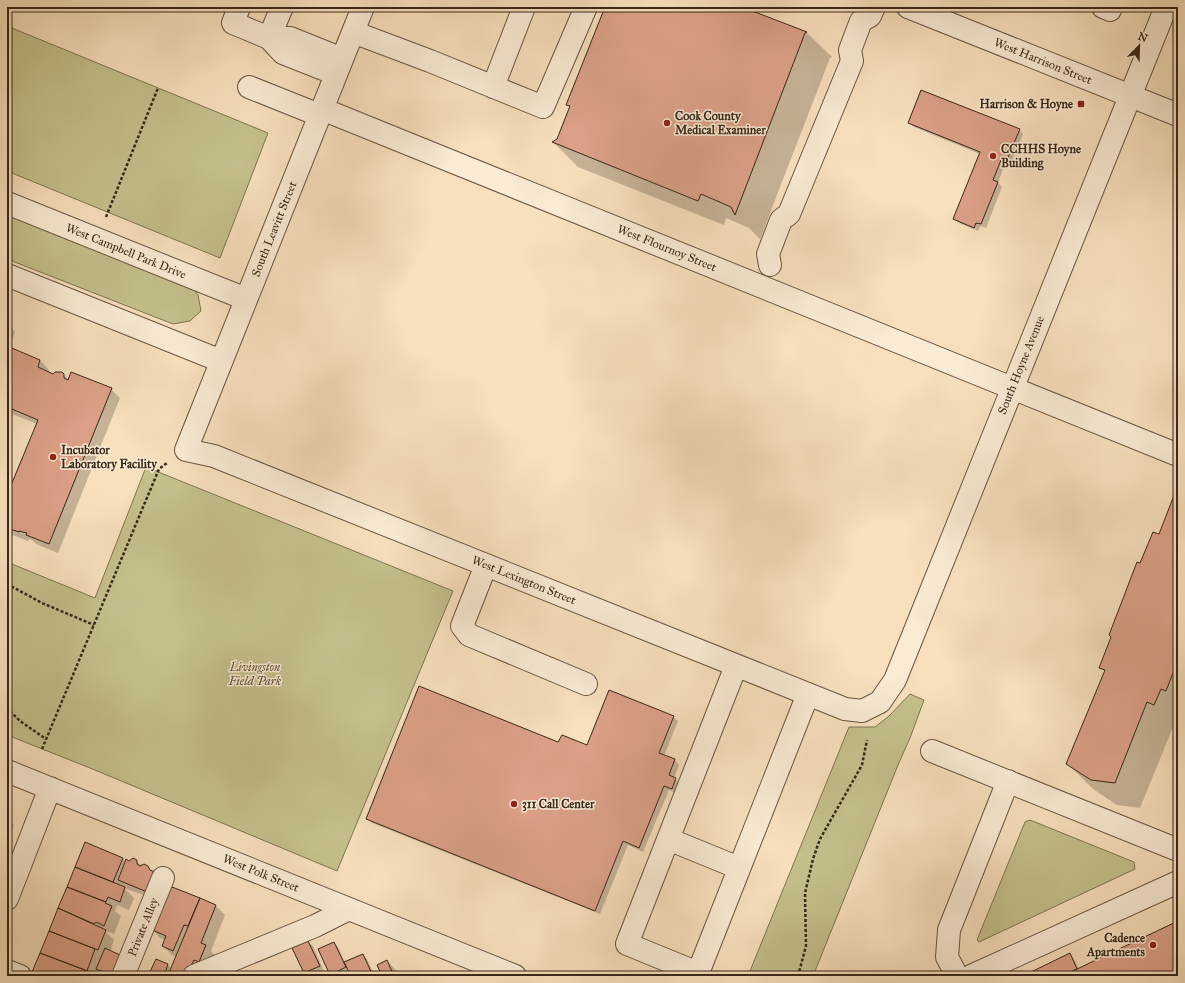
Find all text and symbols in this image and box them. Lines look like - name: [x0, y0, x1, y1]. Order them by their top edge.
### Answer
- north arrow: [1119, 26, 1159, 66]
- text: N: [1136, 29, 1150, 45]
- street label: West Harrison Street: [992, 35, 1095, 87]
- place label: Harrison & Hoyne: [980, 97, 1073, 112]
- marker: Harrison & Hoyne: [1076, 99, 1086, 109]
- place label: Cook County Medical Examiner: [675, 109, 766, 137]
- marker: Cook County Medical Examiner: [662, 118, 672, 128]
- place label: CCHHS Hoyne Building: [1001, 142, 1081, 171]
- marker: CCHHS Hoyne Building: [988, 151, 998, 161]
- street label: South Leavitt Street: [248, 179, 300, 279]
- street label: West Campbell Park Drive: [64, 220, 188, 282]
- street label: West Flournoy Street: [615, 222, 719, 275]
- street label: South Hoyne Avenue: [995, 314, 1047, 416]
- place label: Incubator Laboratory Facility: [61, 443, 158, 472]
- marker: Incubator Laboratory Facility: [48, 452, 58, 462]
- street label: West Lexington Street: [470, 553, 579, 608]
- park label: Livingston Field Park: [228, 660, 282, 688]
- place label: 311 Call Center: [522, 797, 595, 812]
- marker: 311 Call Center: [509, 799, 519, 809]
- street label: West Polk Street: [221, 851, 302, 895]
- street label: Private Alley: [125, 895, 161, 958]
- place label: Cadence Apartments: [1086, 931, 1146, 960]
- marker: Cadence Apartments: [1148, 940, 1158, 950]

